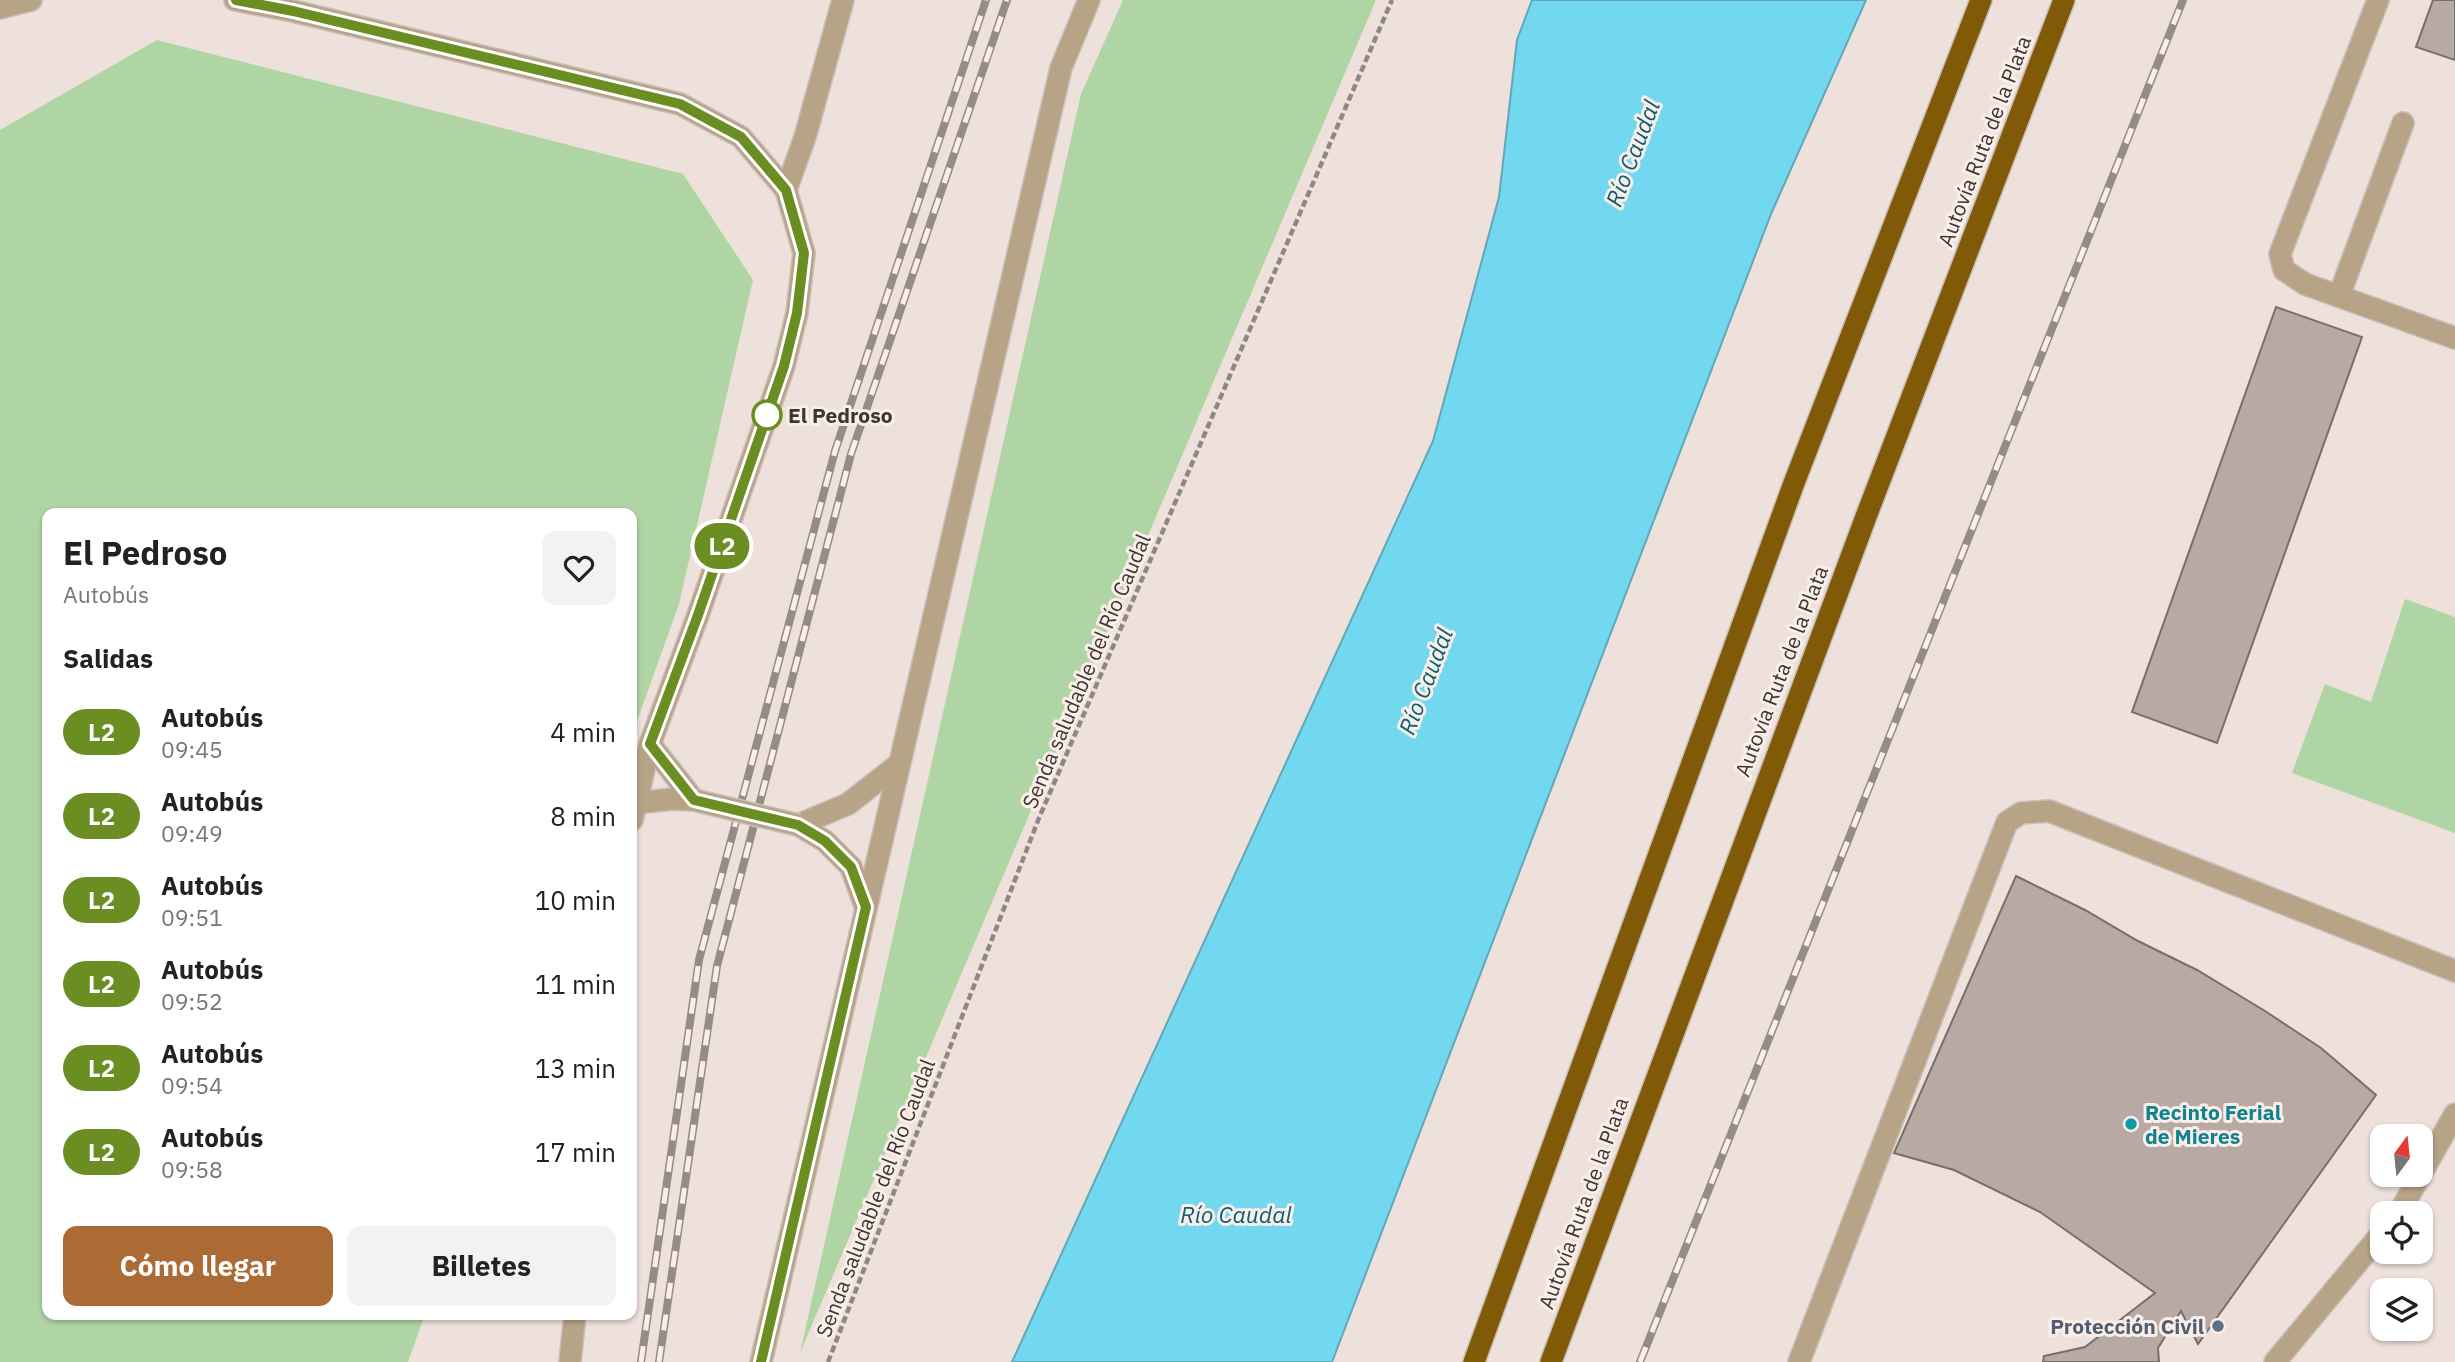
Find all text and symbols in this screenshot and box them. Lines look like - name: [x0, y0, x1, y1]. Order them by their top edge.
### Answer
- street label: Autovía Ruta de la Plata: [1931, 32, 2037, 250]
- water label: Río Caudal: [1598, 95, 1666, 210]
- marker: El Pedroso: [752, 400, 782, 430]
- place label: El Pedroso: [788, 401, 893, 429]
- line badge: L2: [690, 523, 754, 569]
- street label: Senda saludable del Río Caudal: [1015, 529, 1157, 813]
- text: L2: [708, 530, 736, 562]
- text: El Pedroso: [63, 531, 227, 574]
- button: heart: [542, 531, 616, 605]
- street label: Autovía Ruta de la Plata: [1728, 562, 1834, 780]
- text: Autobús: [63, 579, 149, 609]
- water label: Río Caudal: [1391, 623, 1459, 738]
- text: Salidas: [63, 641, 153, 675]
- text: Autobús: [161, 700, 263, 734]
- text: 4 min: [550, 715, 616, 749]
- text: L2: [88, 716, 115, 748]
- text: 09:45: [161, 734, 223, 764]
- text: Autobús: [161, 784, 263, 818]
- text: 8 min: [550, 799, 616, 833]
- text: L2: [88, 800, 115, 832]
- text: 09:49: [161, 818, 223, 848]
- text: Autobús: [161, 868, 263, 902]
- text: 10 min: [535, 883, 616, 917]
- text: L2: [88, 884, 115, 916]
- text: 09:51: [161, 902, 223, 932]
- text: Autobús: [161, 952, 263, 986]
- text: 11 min: [535, 967, 616, 1001]
- text: L2: [88, 968, 115, 1000]
- text: 09:52: [161, 986, 223, 1016]
- text: Autobús: [161, 1036, 263, 1070]
- text: 13 min: [535, 1051, 616, 1085]
- text: L2: [88, 1052, 115, 1084]
- street label: Senda saludable del Río Caudal: [809, 1055, 941, 1341]
- text: 09:54: [161, 1070, 223, 1100]
- street label: Autovía Ruta de la Plata: [1532, 1093, 1634, 1313]
- place label: Recinto Ferial de Mieres: [2145, 1098, 2281, 1150]
- marker: Recinto Ferial de Mieres: [2123, 1116, 2139, 1132]
- text: Autobús: [161, 1120, 263, 1154]
- north arrow: [2370, 1124, 2432, 1186]
- map controls: [2370, 1124, 2433, 1341]
- text: 17 min: [535, 1135, 616, 1169]
- text: L2: [88, 1136, 115, 1168]
- text: 09:58: [161, 1154, 223, 1184]
- water label: Río Caudal: [1180, 1199, 1293, 1229]
- button: locate: [2370, 1201, 2433, 1264]
- button: Cómo llegar: [63, 1226, 333, 1306]
- button: Billetes: [347, 1226, 616, 1306]
- button: layers: [2370, 1278, 2433, 1341]
- place label: Protección Civil: [2050, 1312, 2204, 1340]
- marker: Protección Civil: [2210, 1318, 2226, 1334]

